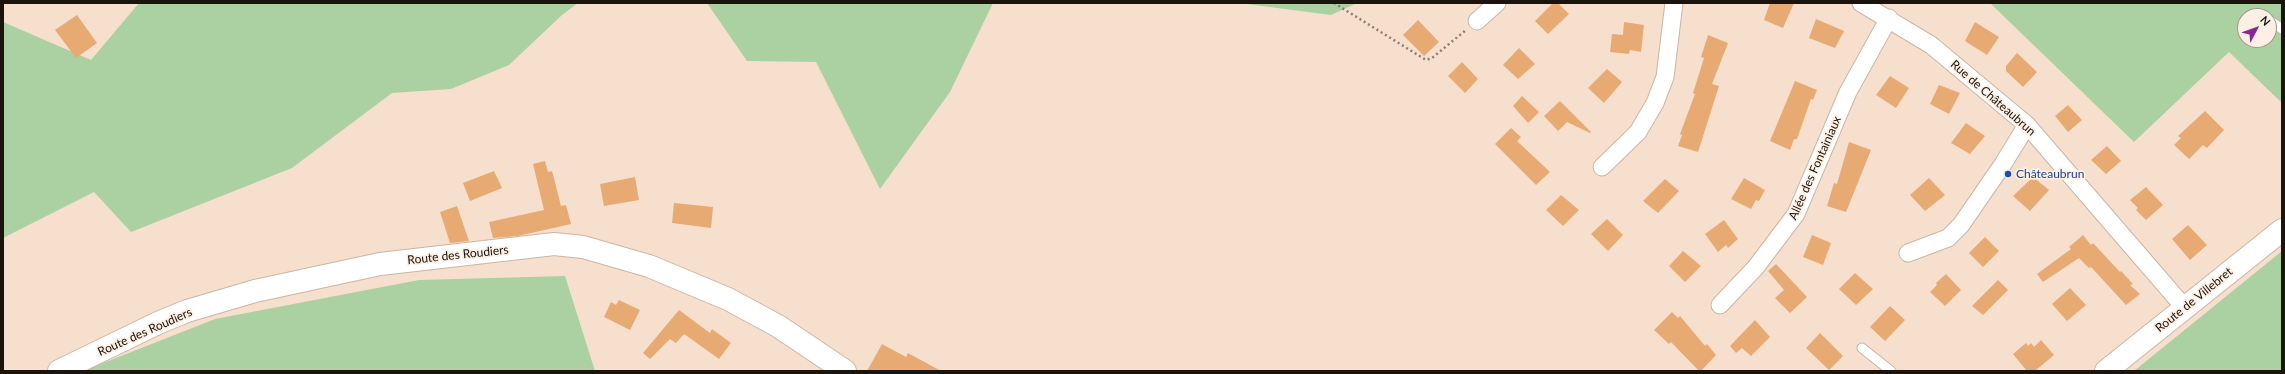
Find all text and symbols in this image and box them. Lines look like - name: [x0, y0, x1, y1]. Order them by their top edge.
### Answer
- north arrow: [2237, 8, 2277, 48]
- text: N: [2258, 13, 2273, 28]
- street label: Rue de Châteaubrun: [1948, 57, 2038, 139]
- street label: Allée des Fontainiaux: [1786, 114, 1844, 222]
- place label: Châteaubrun: [2016, 167, 2084, 181]
- marker: Châteaubrun: [2003, 169, 2013, 179]
- street label: Route des Roudiers: [407, 243, 509, 267]
- street label: Route de Villebret: [2153, 265, 2235, 335]
- street label: Route des Roudiers: [96, 305, 194, 359]

